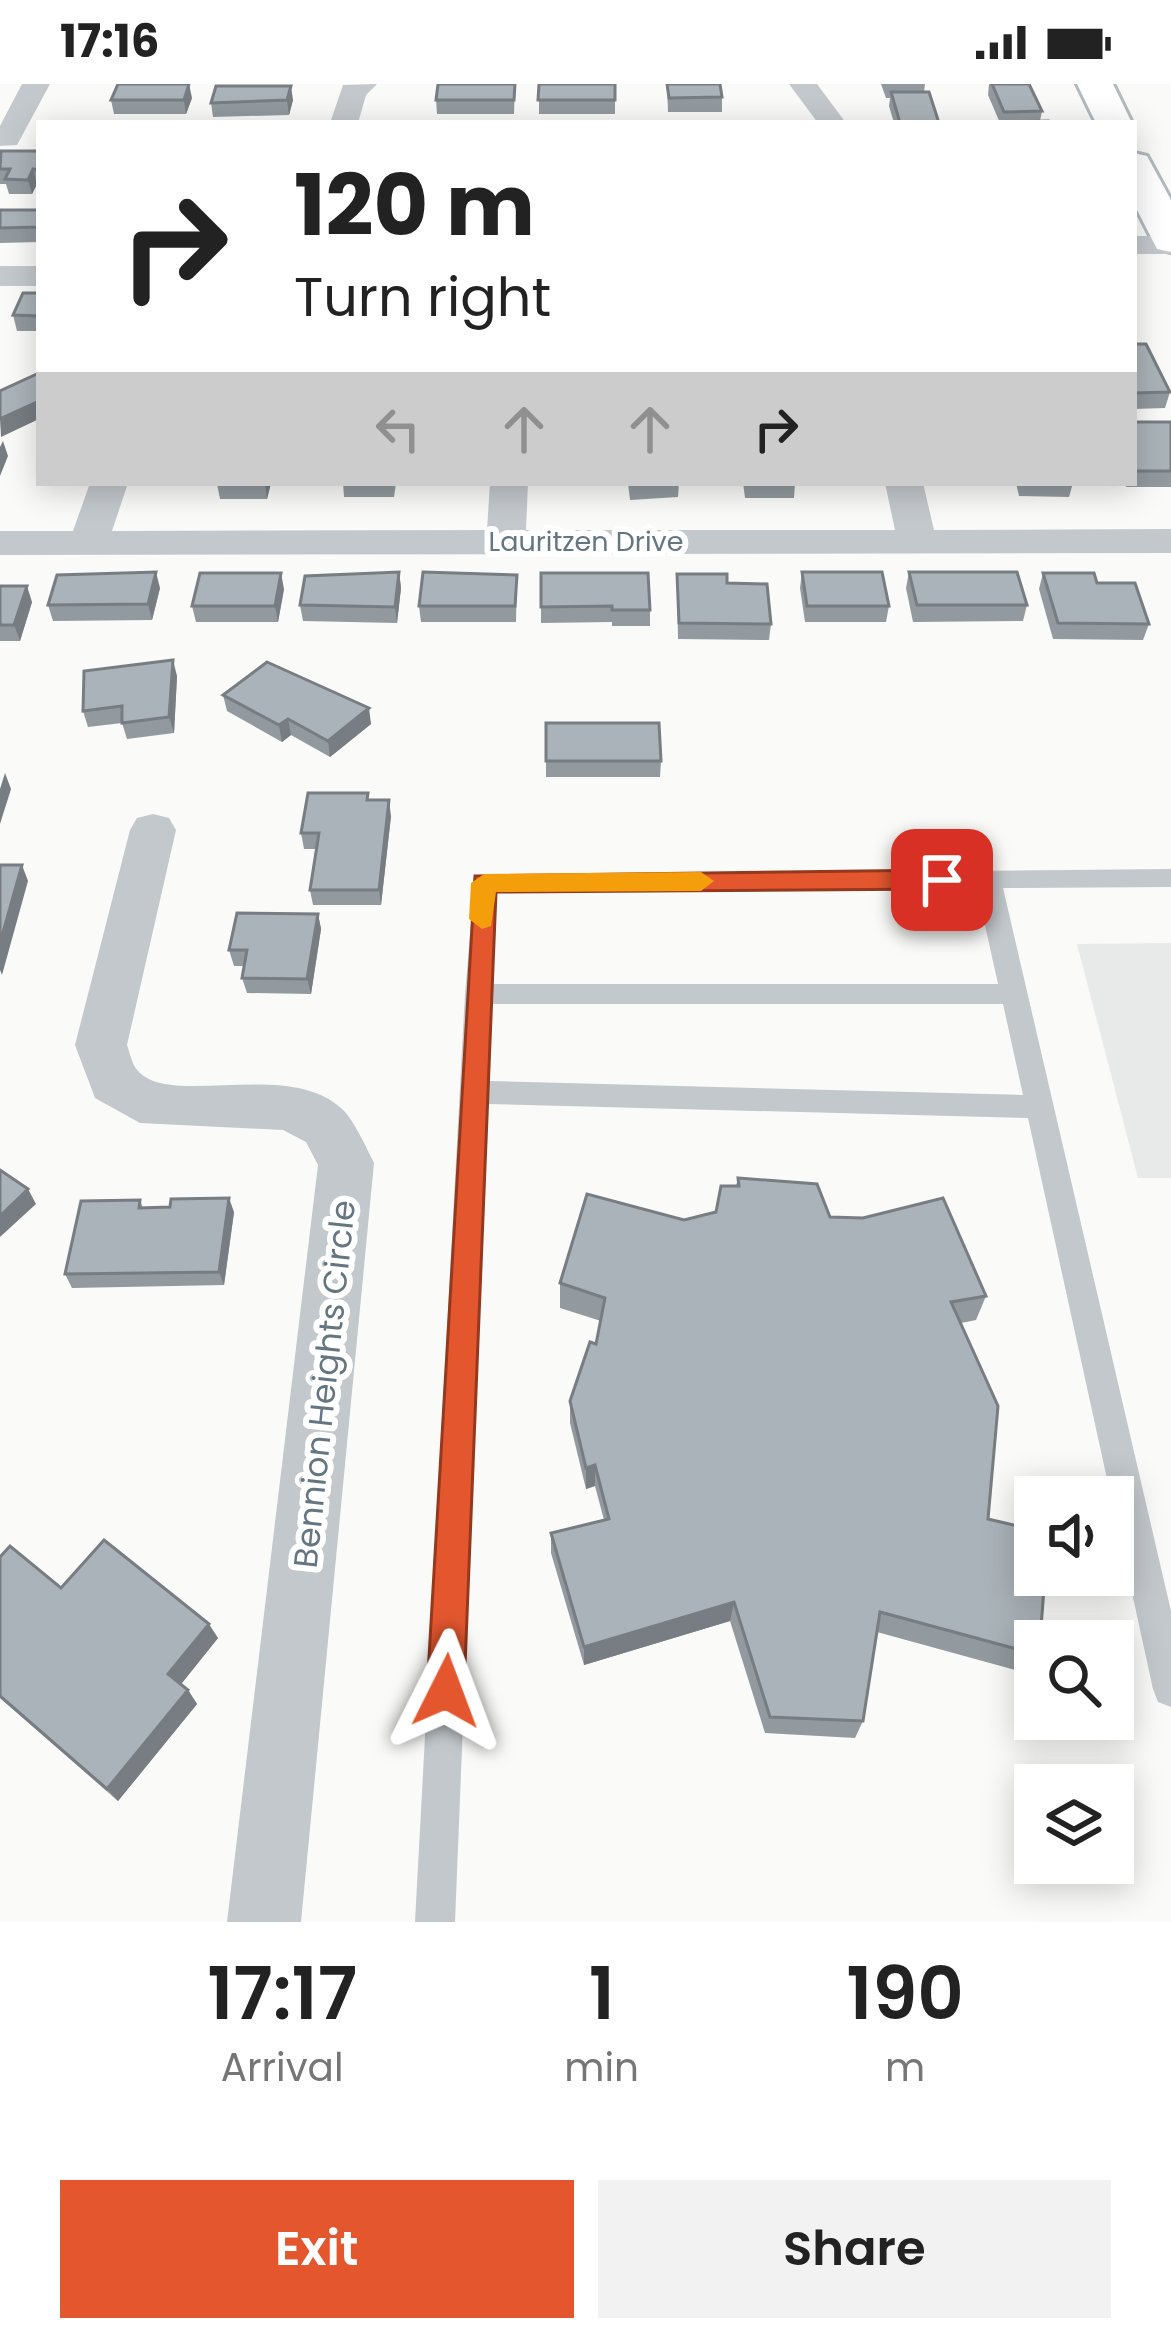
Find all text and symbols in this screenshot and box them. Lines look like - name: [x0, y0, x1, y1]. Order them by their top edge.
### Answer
- text: 17:16: [60, 10, 159, 73]
- text: 120 m: [294, 147, 535, 264]
- icon: right: [96, 168, 252, 324]
- text: Turn right: [294, 259, 551, 335]
- icon: left: [365, 396, 431, 462]
- icon: ahead: [491, 396, 557, 462]
- icon: ahead: [617, 396, 683, 462]
- icon: right: [743, 396, 809, 462]
- street label: Lauritzen Drive: [489, 523, 683, 560]
- pin: [891, 829, 993, 931]
- icon: arrive: [909, 847, 975, 913]
- street label: Bennion Heights Circle: [282, 1198, 367, 1570]
- map controls: [1014, 1476, 1134, 1884]
- button: sound: [1014, 1476, 1134, 1596]
- button: search: [1014, 1620, 1134, 1740]
- position arrow: [383, 1628, 509, 1754]
- button: layers: [1014, 1764, 1134, 1884]
- text: 17:17: [207, 1943, 357, 2044]
- text: 1: [589, 1943, 615, 2044]
- text: 190: [846, 1943, 964, 2044]
- text: Arrival: [221, 2040, 344, 2095]
- text: min: [564, 2040, 639, 2095]
- text: m: [885, 2040, 925, 2095]
- button: Exit: [60, 2180, 574, 2318]
- button: Share: [598, 2180, 1111, 2318]

